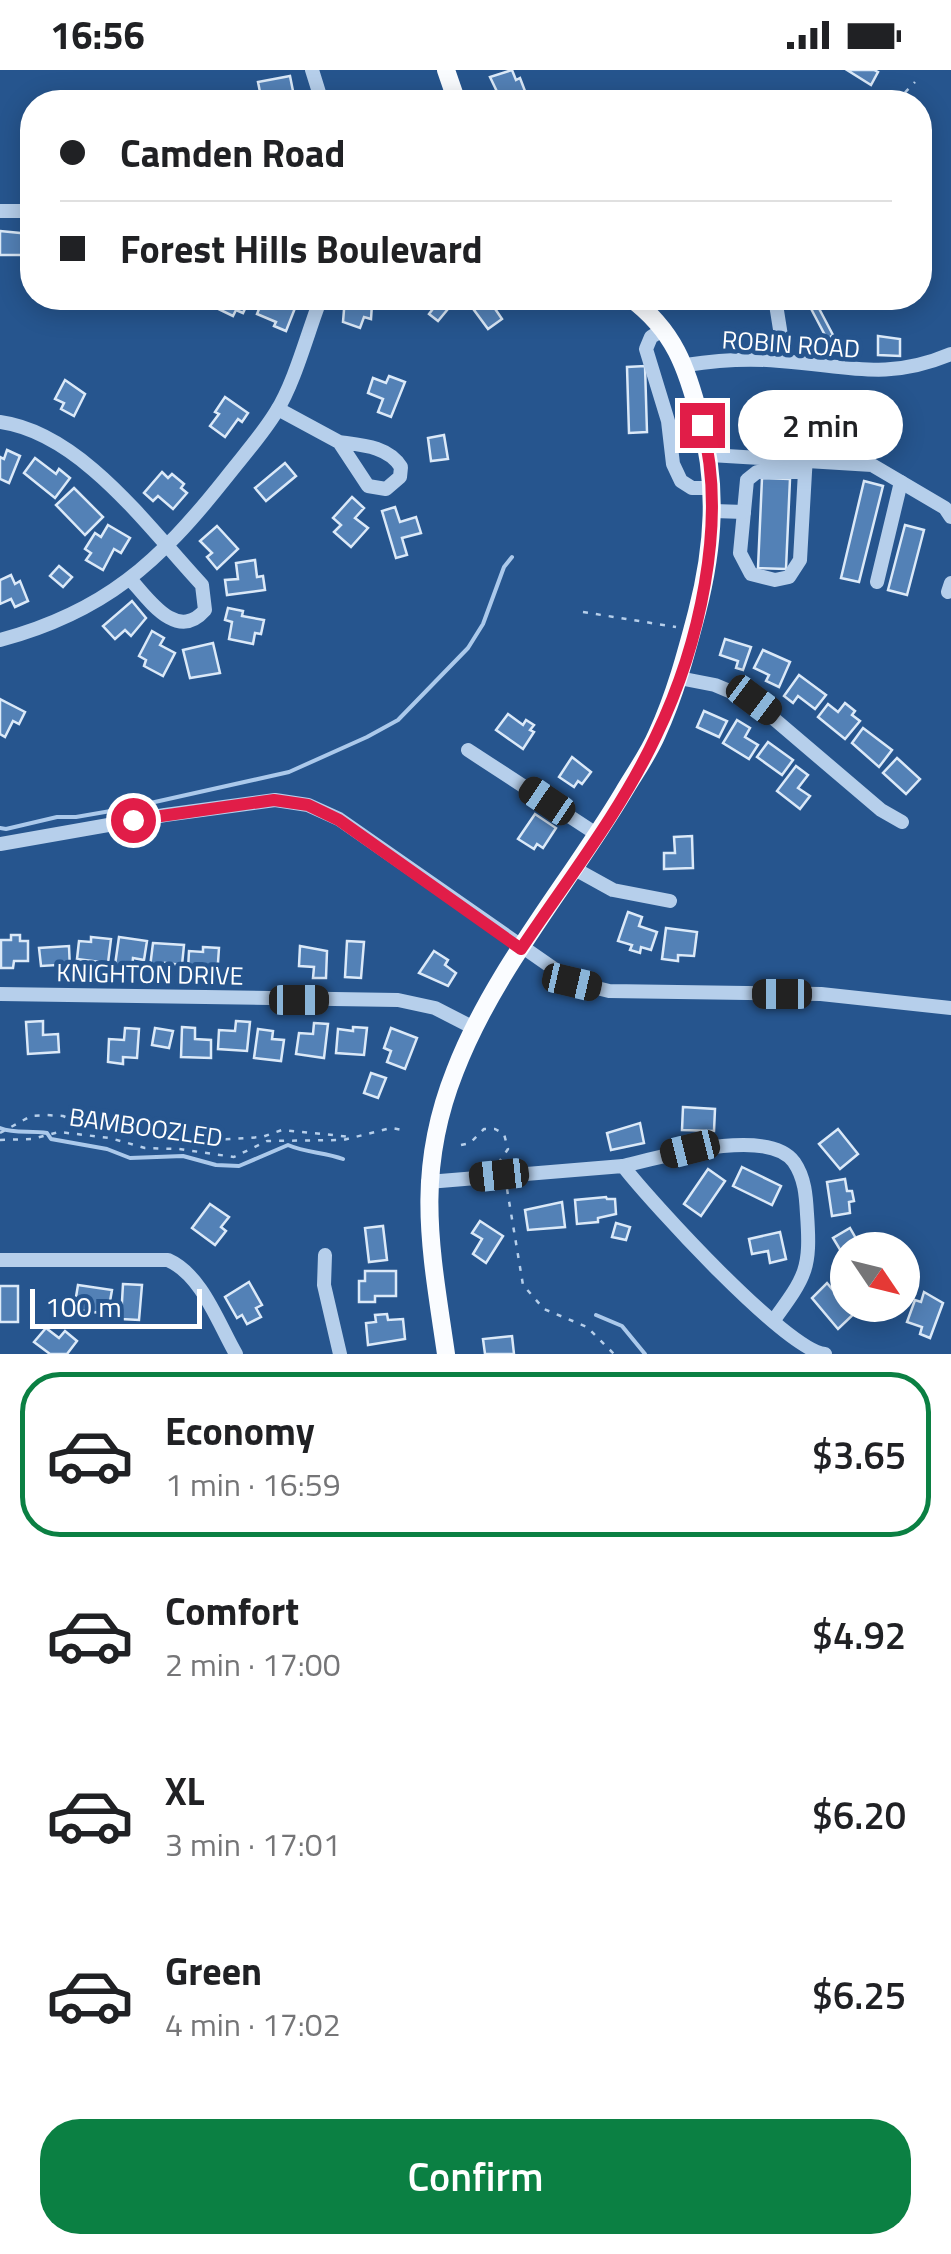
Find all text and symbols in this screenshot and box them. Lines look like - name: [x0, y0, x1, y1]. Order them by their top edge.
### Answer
- text: 16:56: [50, 6, 145, 64]
- text: Camden Road: [120, 124, 345, 182]
- text: Forest Hills Boulevard: [120, 220, 483, 278]
- street label: ROBIN ROAD: [721, 320, 861, 368]
- callout: 2 min: [737, 390, 902, 460]
- text: 2 min: [782, 401, 859, 449]
- route end: [680, 403, 725, 448]
- car: [721, 670, 787, 730]
- car: [514, 772, 580, 830]
- route start: [111, 798, 156, 843]
- street label: KNIGHTON DRIVE: [56, 953, 244, 995]
- car: [539, 961, 605, 1003]
- car: [752, 979, 812, 1009]
- car: [269, 985, 329, 1015]
- street label: BAMBOOZLED: [67, 1097, 225, 1157]
- car: [657, 1127, 723, 1171]
- car: [468, 1157, 530, 1193]
- north arrow: [830, 1232, 920, 1322]
- map controls: [830, 1232, 920, 1322]
- scale bar: [30, 1284, 202, 1328]
- text: 100 m: [45, 1285, 122, 1328]
- text: Economy: [165, 1402, 315, 1460]
- icon: car: [45, 1410, 135, 1500]
- text: $3.65: [812, 1426, 906, 1484]
- text: 1 min · 16:59: [165, 1460, 341, 1508]
- text: Comfort: [165, 1582, 299, 1640]
- icon: car: [45, 1590, 135, 1680]
- text: $4.92: [812, 1606, 906, 1664]
- text: 2 min · 17:00: [165, 1640, 341, 1688]
- text: XL: [165, 1762, 205, 1820]
- icon: car: [45, 1770, 135, 1860]
- text: $6.20: [812, 1786, 906, 1844]
- text: 3 min · 17:01: [165, 1820, 341, 1868]
- text: Green: [165, 1942, 262, 2000]
- icon: car: [45, 1950, 135, 2040]
- text: $6.25: [812, 1966, 906, 2024]
- text: 4 min · 17:02: [165, 2000, 341, 2048]
- button: Confirm: [40, 2119, 911, 2234]

